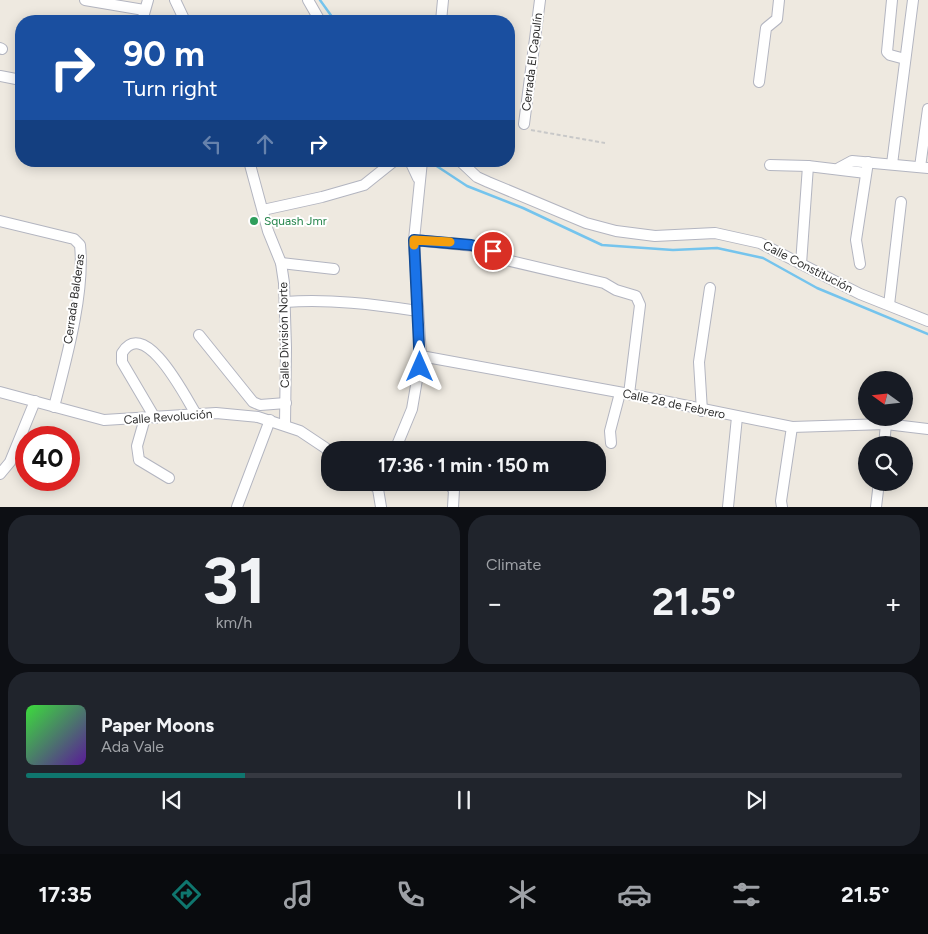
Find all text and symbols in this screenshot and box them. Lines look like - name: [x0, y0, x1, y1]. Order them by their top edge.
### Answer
- street label: Cerrada El Capulín: [519, 12, 545, 112]
- text: 90 m: [123, 33, 205, 75]
- icon: right: [40, 35, 105, 100]
- text: Turn right: [123, 75, 218, 102]
- icon: left: [198, 130, 226, 158]
- icon: ahead: [251, 130, 279, 158]
- icon: right: [304, 130, 332, 158]
- place label: Squash Jmr: [264, 214, 327, 228]
- marker: Squash Jmr: [248, 215, 260, 227]
- pin: [472, 230, 514, 272]
- icon: arrive: [479, 237, 507, 265]
- street label: Calle Constitución: [761, 238, 856, 296]
- street label: Cerrada Balderas: [61, 253, 87, 345]
- street label: Calle División Norte: [276, 281, 292, 388]
- position arrow: [393, 340, 445, 392]
- north arrow: [858, 371, 912, 426]
- map controls: [858, 371, 913, 491]
- street label: Calle 28 de Febrero: [621, 386, 727, 422]
- street label: Calle Revolución: [123, 407, 213, 427]
- speed limit sign: 40: [15, 426, 80, 491]
- button: search: [858, 436, 913, 491]
- text: 17:36 · 1 min · 150 m: [378, 454, 549, 477]
- text: 31: [202, 541, 266, 619]
- text: Climate: [486, 555, 541, 574]
- text: 21.5°: [652, 579, 736, 625]
- text: −: [486, 586, 503, 620]
- text: +: [885, 586, 902, 620]
- text: km/h: [216, 613, 252, 632]
- text: Paper Moons: [101, 714, 214, 737]
- text: Ada Vale: [101, 737, 164, 756]
- icon: previous: [158, 786, 186, 814]
- icon: pause: [450, 786, 478, 814]
- icon: next: [742, 786, 770, 814]
- icon: directions: [169, 877, 204, 912]
- icon: music: [281, 877, 316, 912]
- icon: phone: [393, 877, 428, 912]
- icon: climate: [505, 877, 540, 912]
- icon: car: [617, 877, 652, 912]
- icon: filters: [729, 877, 764, 912]
- text: 17:35: [39, 881, 92, 908]
- text: 21.5°: [841, 881, 889, 908]

